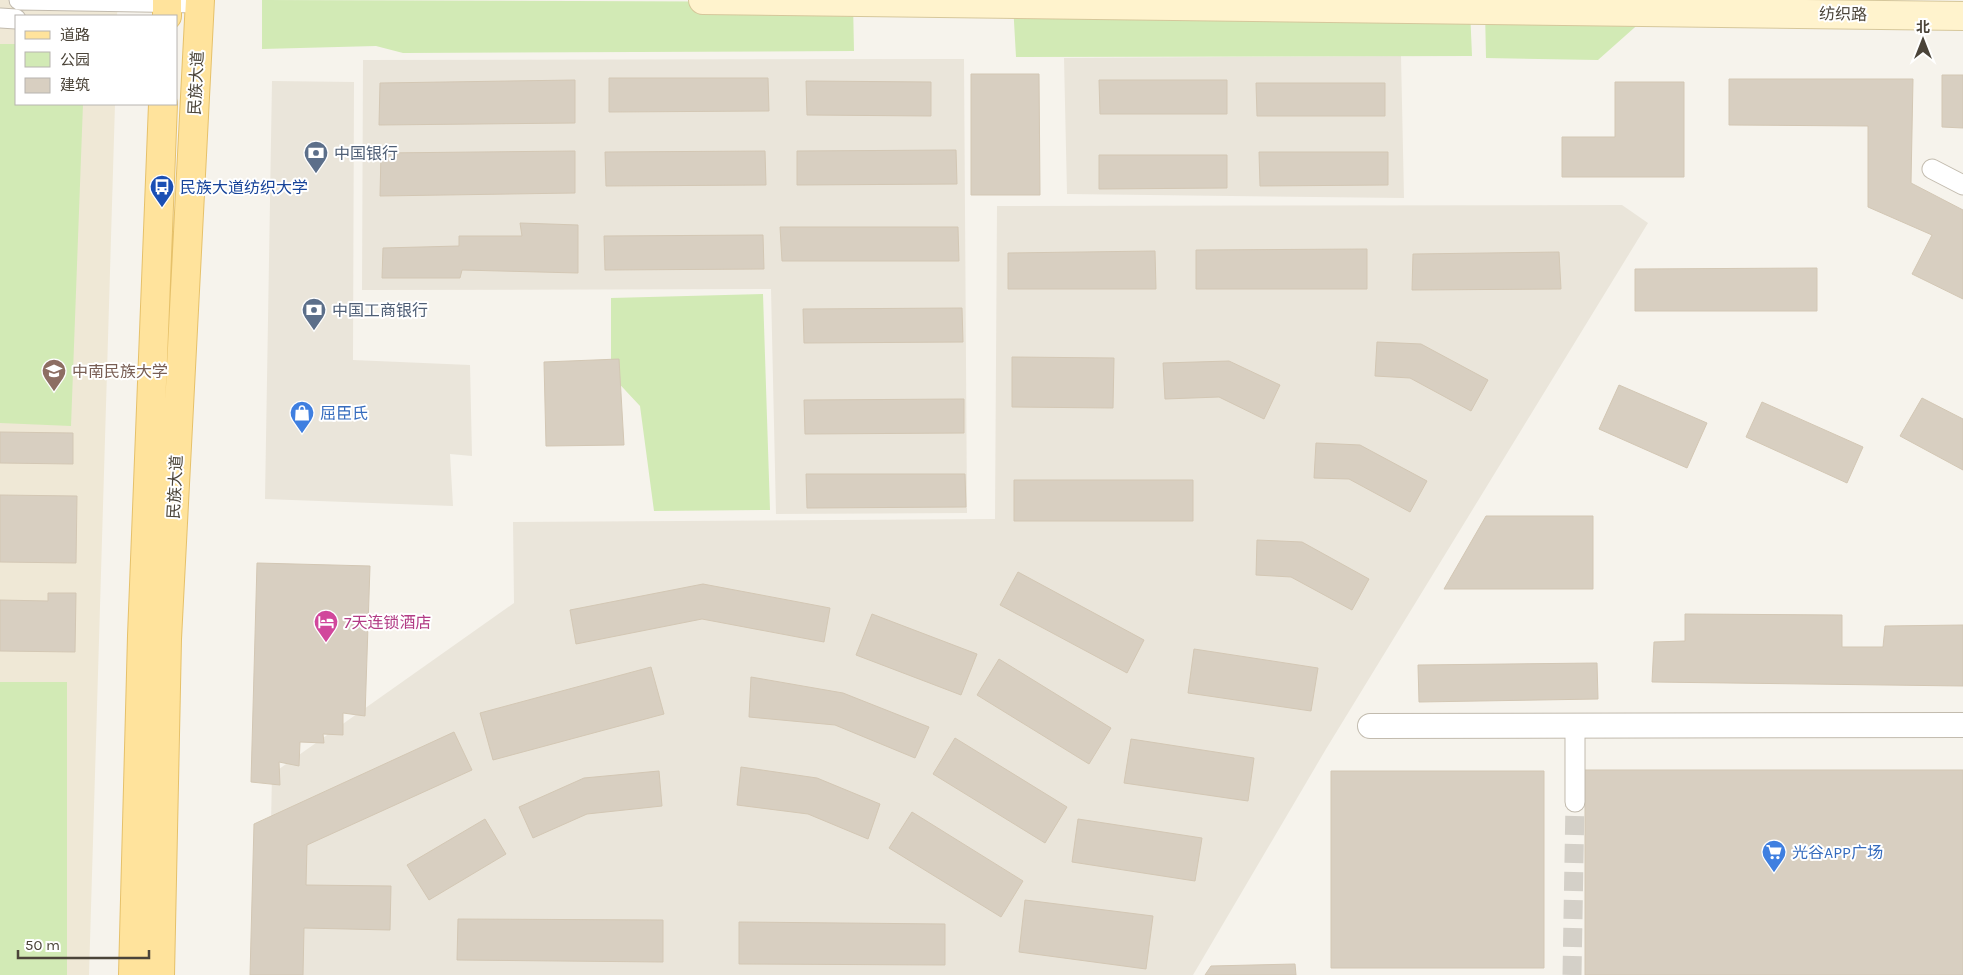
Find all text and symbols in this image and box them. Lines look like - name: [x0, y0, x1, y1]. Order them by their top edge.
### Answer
- street label: 纺织路: [1819, 4, 1867, 24]
- legend: [15, 15, 178, 105]
- north arrow: [1898, 15, 1948, 65]
- text: 北: [1916, 19, 1930, 36]
- text: 道路: [60, 26, 90, 44]
- text: 公园: [60, 51, 90, 69]
- street label: 民族大道: [185, 51, 207, 115]
- text: 建筑: [60, 76, 90, 94]
- bank icon: 中国银行: [303, 140, 329, 174]
- place label: 中国银行: [334, 144, 398, 163]
- bus stop icon: 民族大道纺织大学: [149, 174, 175, 208]
- place label: 民族大道纺织大学: [180, 178, 308, 197]
- bank icon: 中国工商银行: [301, 297, 327, 331]
- place label: 中国工商银行: [332, 301, 428, 320]
- school or university icon: 中南民族大学: [41, 358, 67, 392]
- place label: 中南民族大学: [72, 362, 168, 381]
- shop icon: 屈臣氏: [289, 400, 315, 434]
- place label: 屈臣氏: [320, 404, 368, 423]
- street label: 民族大道: [164, 455, 186, 519]
- hotel icon: 7天连锁酒店: [313, 609, 339, 643]
- place label: 7天连锁酒店: [344, 613, 432, 632]
- supermarket icon: 光谷APP广场: [1761, 839, 1787, 873]
- place label: 光谷APP广场: [1792, 843, 1883, 862]
- scale bar: [18, 928, 149, 960]
- text: 50 m: [25, 936, 60, 954]

